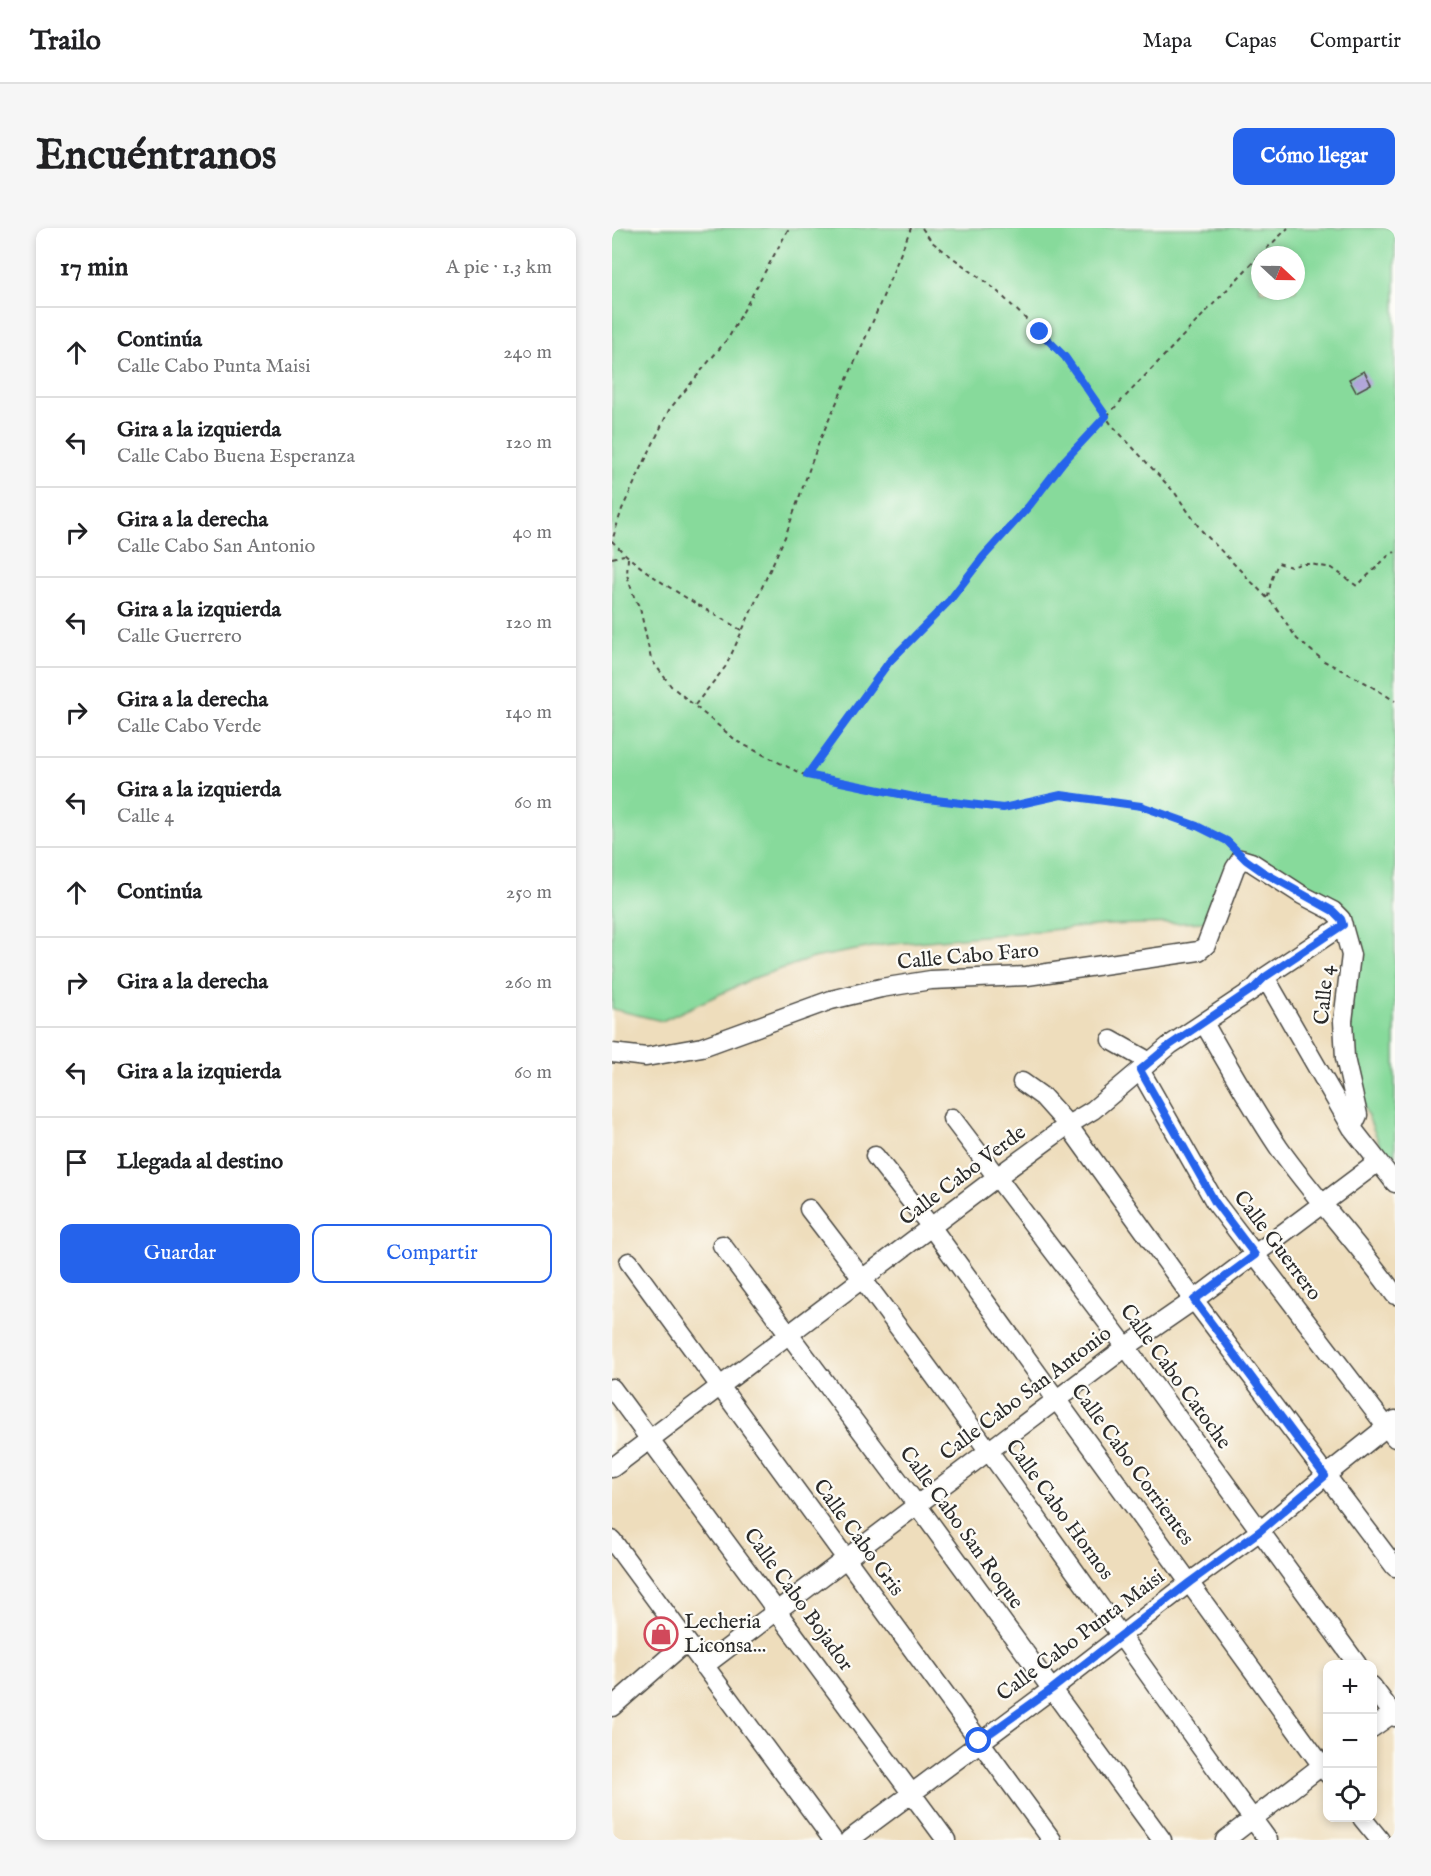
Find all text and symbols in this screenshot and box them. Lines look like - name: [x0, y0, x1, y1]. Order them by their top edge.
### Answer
- text: Trailo: [30, 24, 101, 59]
- text: Mapa: [1143, 28, 1192, 55]
- text: Capas: [1225, 28, 1277, 55]
- text: Compartir: [1310, 28, 1401, 55]
- button: Cómo llegar: [1233, 128, 1395, 185]
- text: Encuéntranos: [36, 130, 277, 183]
- north arrow: [1251, 246, 1305, 300]
- text: 17 min: [60, 251, 128, 284]
- text: A pie · 1.3 km: [446, 255, 552, 280]
- route end: [1026, 318, 1052, 344]
- text: Continúa: [117, 326, 202, 354]
- icon: ahead: [60, 336, 93, 369]
- text: 240 m: [503, 340, 552, 365]
- text: Calle Cabo Punta Maisi: [117, 354, 311, 379]
- text: Gira a la izquierda: [117, 416, 281, 444]
- icon: left: [60, 426, 93, 459]
- text: 120 m: [506, 430, 552, 455]
- text: Calle Cabo Buena Esperanza: [117, 444, 355, 469]
- text: Gira a la derecha: [117, 506, 268, 534]
- icon: right: [60, 516, 93, 549]
- text: 40 m: [513, 520, 552, 545]
- text: Calle Cabo San Antonio: [117, 534, 315, 559]
- text: Gira a la izquierda: [117, 596, 281, 624]
- icon: left: [60, 606, 93, 639]
- text: 120 m: [506, 610, 552, 635]
- text: Calle Guerrero: [117, 624, 242, 649]
- text: Gira a la derecha: [117, 686, 268, 714]
- icon: right: [60, 696, 93, 729]
- text: 140 m: [505, 700, 552, 725]
- text: Calle Cabo Verde: [117, 714, 262, 739]
- text: Gira a la izquierda: [117, 776, 281, 804]
- icon: left: [60, 786, 93, 819]
- text: 60 m: [514, 790, 552, 815]
- text: Calle 4: [117, 804, 174, 829]
- icon: ahead: [60, 876, 93, 909]
- text: Continúa: [117, 878, 202, 906]
- text: 250 m: [506, 880, 552, 905]
- street label: Calle Cabo Faro: [896, 937, 1040, 977]
- street label: Calle 4: [1309, 963, 1341, 1026]
- icon: right: [60, 966, 93, 999]
- text: Gira a la derecha: [117, 968, 268, 996]
- text: 260 m: [505, 970, 552, 995]
- icon: left: [60, 1056, 93, 1089]
- text: Gira a la izquierda: [117, 1058, 281, 1086]
- text: 60 m: [514, 1060, 552, 1085]
- street label: Calle Cabo Verde: [894, 1119, 1032, 1232]
- icon: arrive: [60, 1146, 93, 1179]
- text: Llegada al destino: [117, 1148, 283, 1176]
- street label: Calle Guerrero: [1227, 1186, 1327, 1306]
- button: Guardar: [60, 1224, 300, 1283]
- button: Compartir: [312, 1224, 552, 1283]
- street label: Calle Cabo Catoche: [1113, 1299, 1237, 1455]
- street label: Calle Cabo San Antonio: [935, 1321, 1117, 1467]
- street label: Calle Cabo Corrientes: [1064, 1379, 1200, 1551]
- street label: Calle Cabo Hornos: [999, 1434, 1119, 1586]
- street label: Calle Cabo San Roque: [893, 1441, 1029, 1615]
- street label: Calle Cabo Gris: [806, 1474, 910, 1602]
- street label: Calle Cabo Bojador: [737, 1523, 859, 1677]
- street label: Calle Cabo Punta Maisi: [992, 1564, 1170, 1708]
- place label: Lecheria Liconsa...: [684, 1609, 766, 1660]
- shop icon: Lecheria Liconsa...: [643, 1616, 679, 1652]
- map controls: [1323, 1660, 1377, 1822]
- button: +: [1323, 1660, 1377, 1714]
- button: −: [1323, 1714, 1377, 1768]
- route start: [965, 1727, 991, 1753]
- button: locate: [1323, 1768, 1377, 1822]

